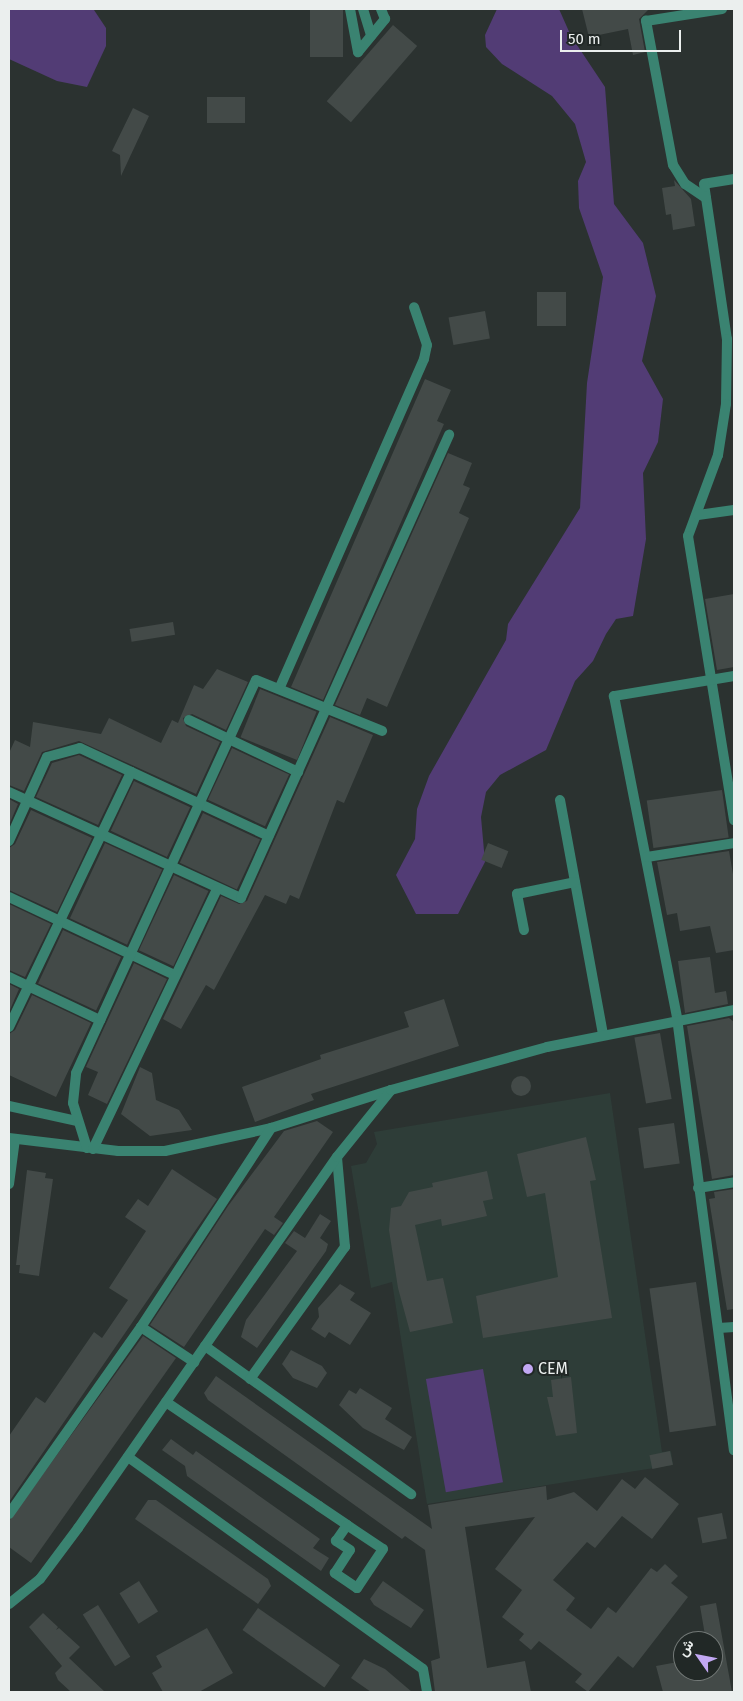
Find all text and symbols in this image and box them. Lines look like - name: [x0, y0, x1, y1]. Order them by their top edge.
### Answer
- scale bar: [563, 20, 684, 52]
- text: 50 m: [568, 30, 601, 48]
- place label: CEM: [538, 1359, 568, 1379]
- marker: CEM: [522, 1363, 534, 1375]
- north arrow: [673, 1631, 723, 1681]
- text: ش: [674, 1636, 698, 1660]

